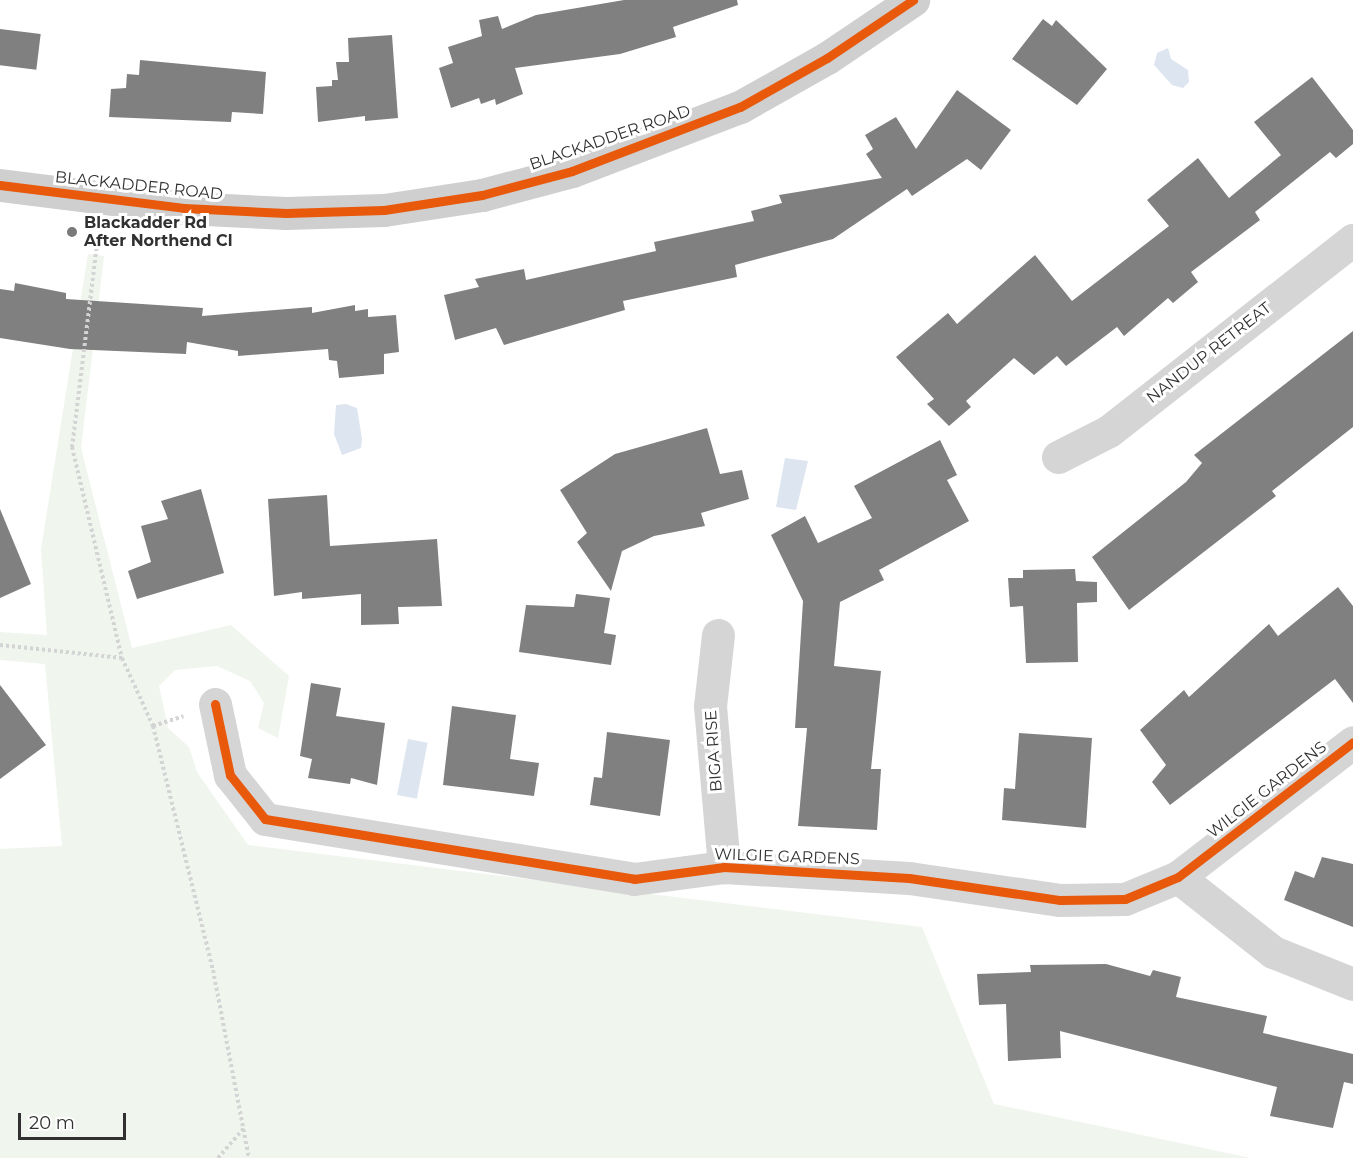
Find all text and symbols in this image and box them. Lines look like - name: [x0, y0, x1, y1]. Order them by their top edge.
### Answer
- street label: BLACKADDER ROAD: [527, 101, 693, 175]
- street label: BLACKADDER ROAD: [54, 168, 224, 204]
- place label: Blackadder Rd After Northend Cl: [84, 213, 232, 251]
- marker: Blackadder Rd After Northend Cl: [65, 225, 79, 239]
- street label: NANDUP RETREAT: [1143, 298, 1275, 408]
- street label: BIGA RISE: [702, 709, 726, 793]
- street label: WILGIE GARDENS: [1204, 738, 1330, 842]
- street label: WILGIE GARDENS: [714, 845, 860, 869]
- scale bar: [21, 1101, 129, 1139]
- text: 20 m: [29, 1112, 75, 1134]

